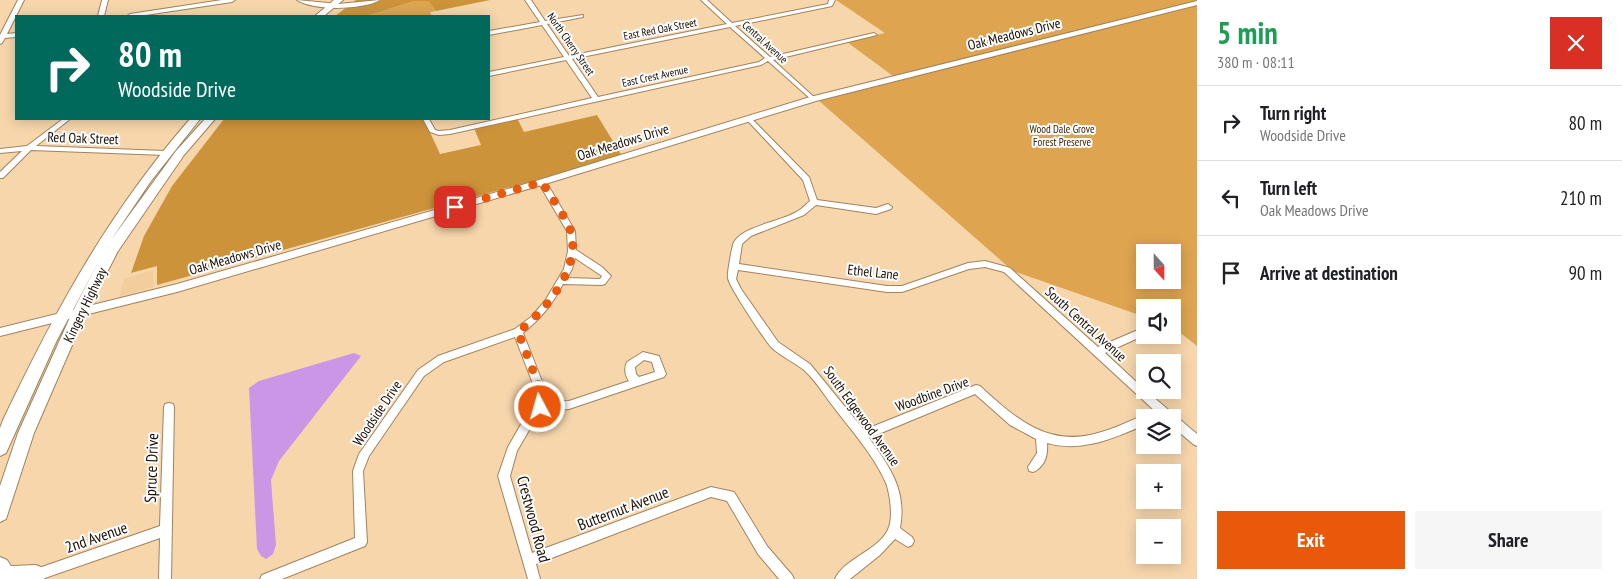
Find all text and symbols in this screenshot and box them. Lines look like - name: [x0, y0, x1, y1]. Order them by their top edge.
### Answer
- street label: North Cherry Street: [544, 10, 598, 78]
- text: 5 min: [1217, 13, 1278, 52]
- street label: Oak Meadows Drive: [966, 14, 1062, 54]
- street label: East Red Oak Street: [622, 15, 698, 43]
- button: close: [1550, 17, 1602, 69]
- street label: Central Avenue: [739, 18, 791, 67]
- text: 80 m: [118, 31, 182, 77]
- icon: right: [35, 35, 100, 100]
- text: 380 m · 08:11: [1217, 52, 1295, 72]
- street label: East Crest Avenue: [621, 62, 690, 90]
- text: Woodside Drive: [118, 75, 236, 103]
- text: Turn right: [1260, 101, 1326, 125]
- icon: right: [1217, 109, 1245, 137]
- text: 80 m: [1569, 111, 1602, 135]
- street label: Oak Meadows Drive: [575, 119, 671, 165]
- park label: Wood Dale Grove Forest Preserve: [1029, 122, 1095, 149]
- text: Woodside Drive: [1260, 125, 1346, 145]
- street label: Red Oak Street: [47, 128, 119, 148]
- text: Turn left: [1260, 176, 1317, 200]
- icon: left: [1217, 184, 1245, 212]
- pin: [434, 186, 476, 228]
- text: 210 m: [1560, 186, 1602, 210]
- icon: arrive: [441, 193, 469, 221]
- text: Oak Meadows Drive: [1260, 200, 1369, 220]
- street label: Oak Meadows Drive: [187, 235, 283, 279]
- north arrow: [1136, 244, 1181, 289]
- map controls: [1136, 244, 1181, 564]
- icon: arrive: [1217, 259, 1245, 287]
- street label: Ethel Lane: [847, 260, 900, 284]
- text: Arrive at destination: [1260, 261, 1398, 285]
- text: 90 m: [1569, 261, 1602, 285]
- street label: Kingery Highway: [59, 264, 111, 346]
- street label: South Central Avenue: [1041, 283, 1131, 365]
- button: sound: [1136, 299, 1181, 344]
- button: search: [1136, 354, 1181, 399]
- street label: South Edgewood Avenue: [820, 363, 904, 470]
- street label: Woodbine Drive: [893, 372, 971, 416]
- street label: Woodside Drive: [349, 377, 406, 449]
- position arrow: [513, 380, 565, 432]
- button: layers: [1136, 409, 1181, 454]
- street label: Spruce Drive: [140, 433, 162, 503]
- button: +: [1136, 464, 1181, 509]
- street label: Crestwood Road: [513, 474, 555, 564]
- street label: Butternut Avenue: [575, 481, 671, 535]
- button: Exit: [1217, 511, 1405, 569]
- button: Share: [1415, 511, 1602, 569]
- street label: 2nd Avenue: [62, 517, 130, 557]
- button: −: [1136, 519, 1181, 564]

